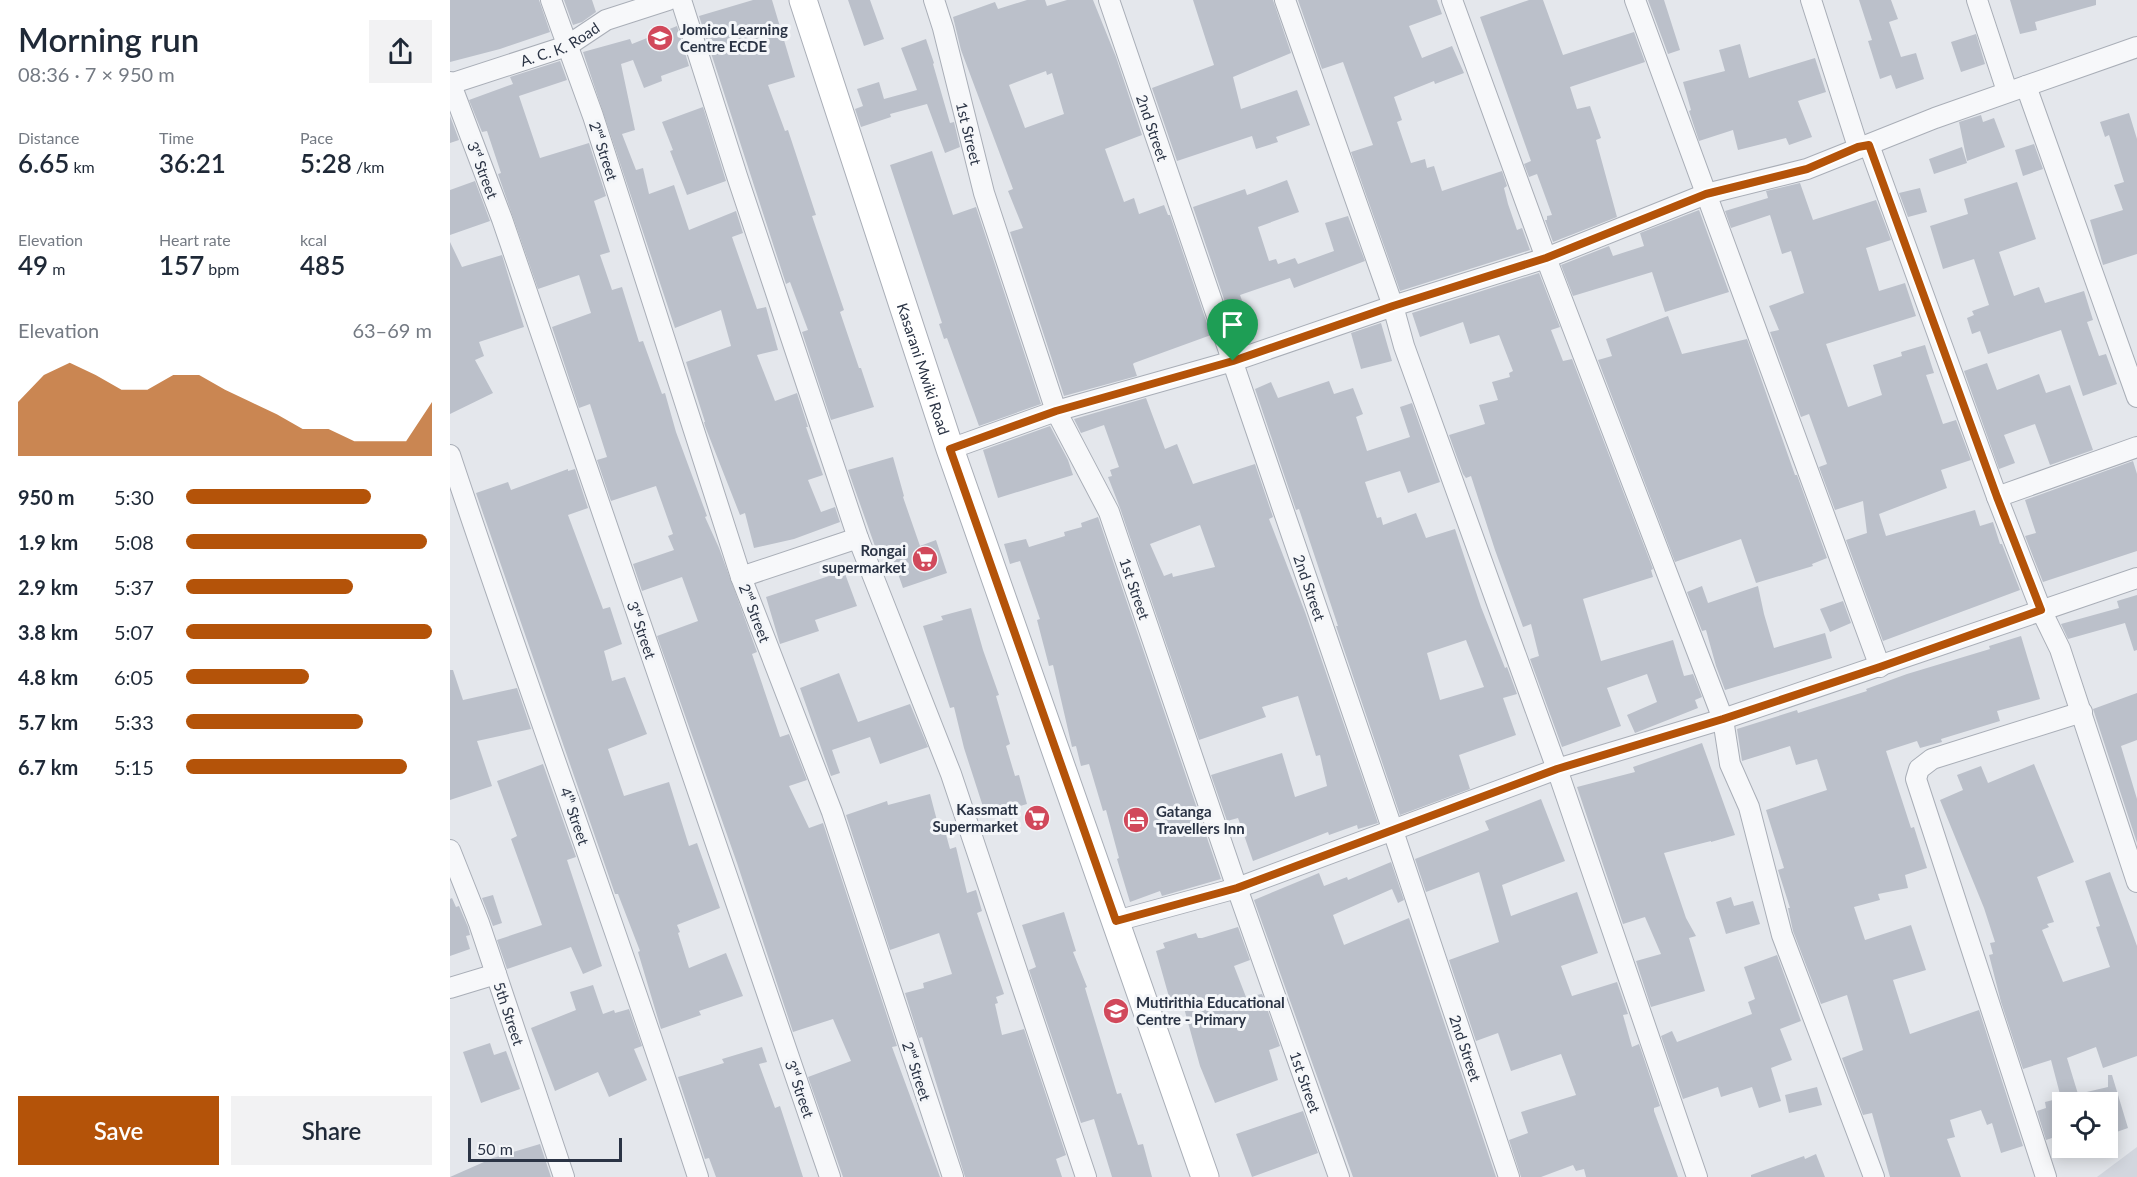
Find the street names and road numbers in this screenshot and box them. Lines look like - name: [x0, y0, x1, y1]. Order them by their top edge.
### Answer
- street label: A. C. K. Road: [518, 18, 603, 70]
- street label: 2nd Street: [1133, 92, 1173, 164]
- street label: 1st Street: [953, 100, 986, 167]
- street label: 2ⁿᵈ Street: [586, 119, 622, 183]
- street label: 3ʳᵈ Street: [464, 139, 502, 202]
- street label: Kasarani Mwiki Road: [894, 301, 954, 437]
- street label: 2nd Street: [1290, 552, 1330, 624]
- street label: 1st Street: [1116, 555, 1154, 622]
- street label: 2ⁿᵈ Street: [736, 581, 775, 645]
- street label: 3ʳᵈ Street: [624, 599, 660, 662]
- street label: 4ᵗʰ Street: [557, 785, 593, 848]
- street label: 5th Street: [490, 979, 528, 1048]
- street label: 2nd Street: [1446, 1012, 1485, 1084]
- street label: 2ⁿᵈ Street: [899, 1039, 935, 1103]
- street label: 1st Street: [1286, 1049, 1325, 1116]
- street label: 3ʳᵈ Street: [782, 1058, 818, 1121]

